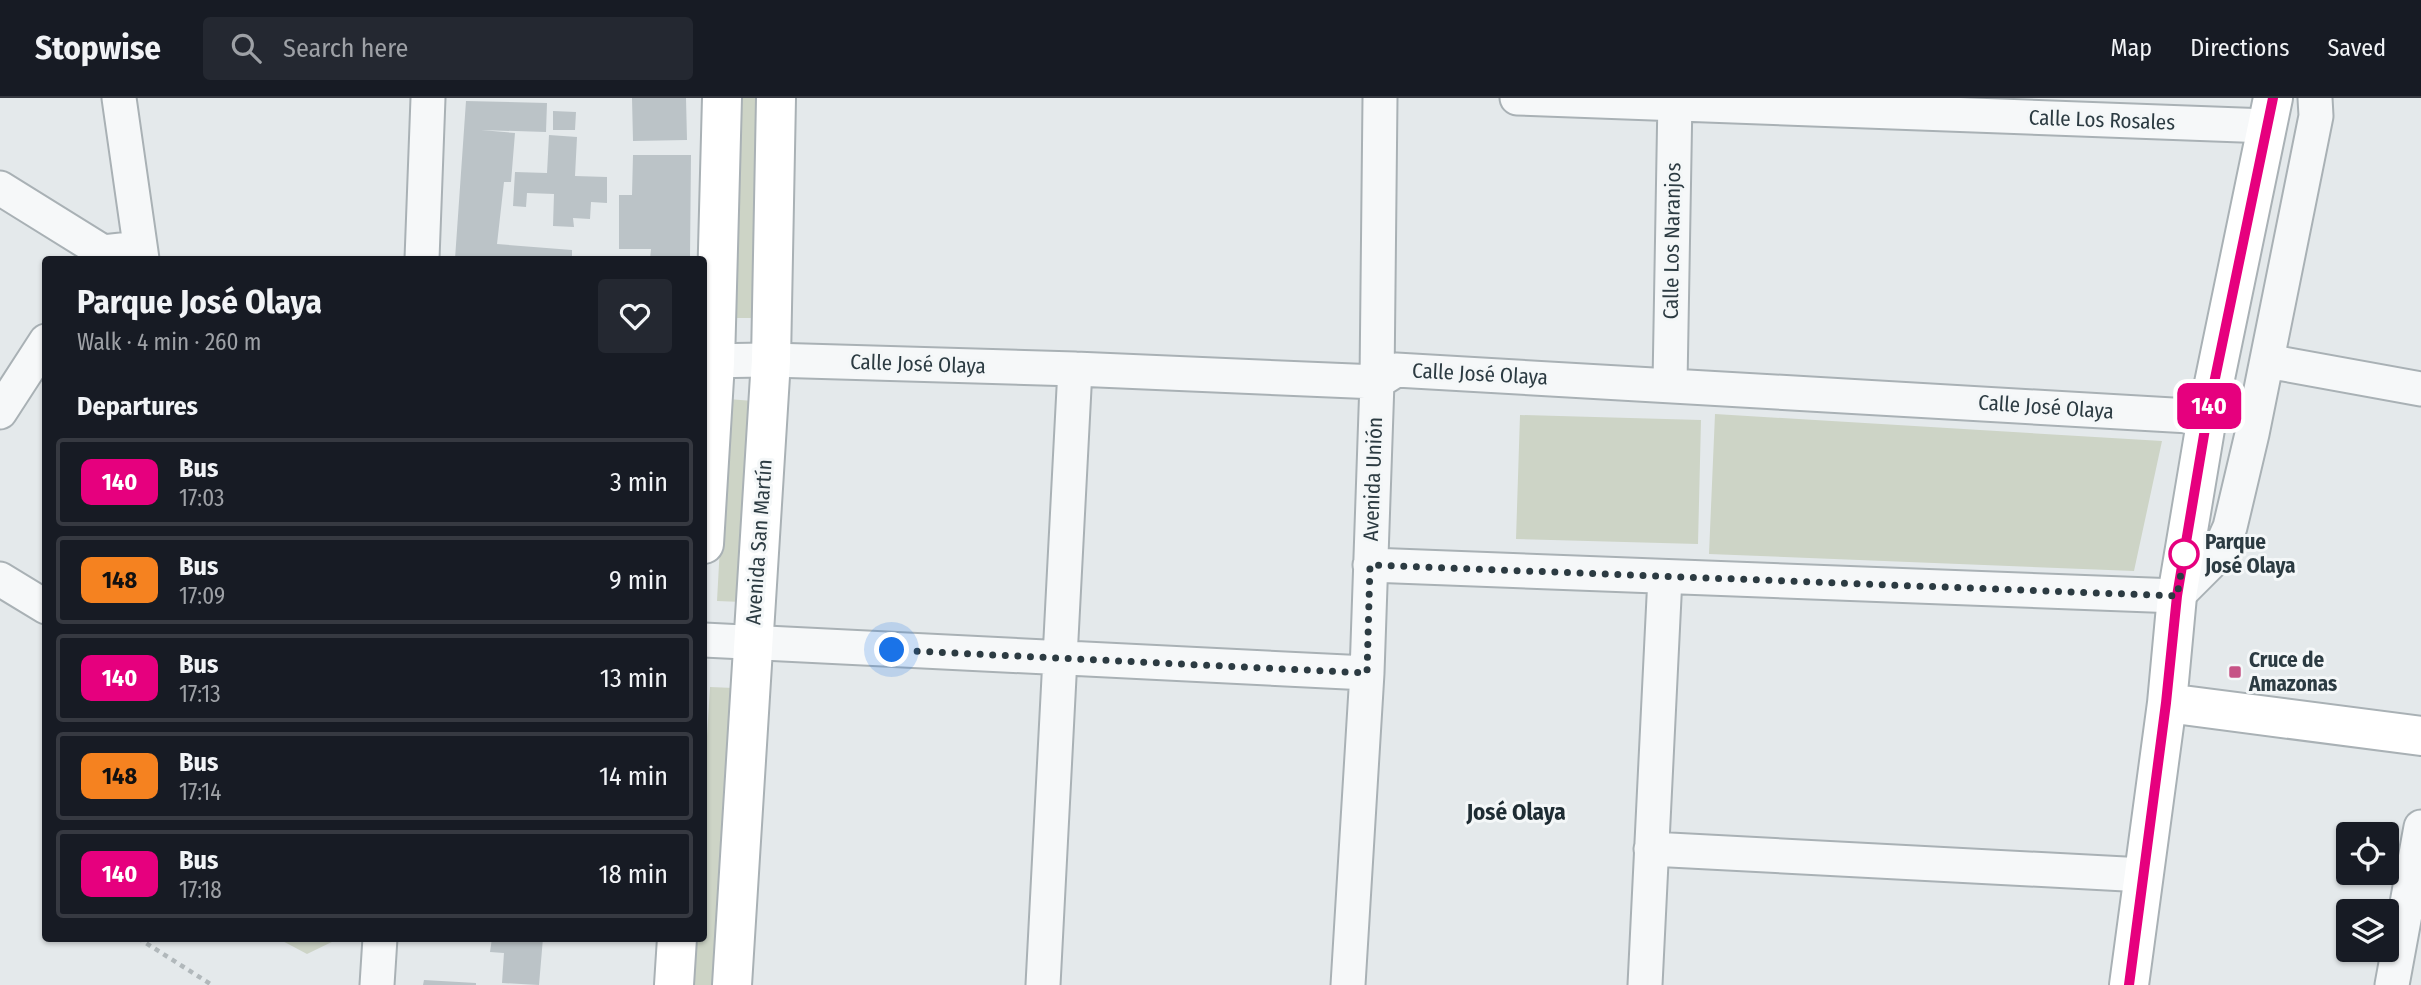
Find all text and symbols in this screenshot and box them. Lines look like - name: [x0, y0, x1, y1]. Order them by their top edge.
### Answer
- search box: [203, 17, 693, 80]
- text: Stopwise: [35, 28, 161, 68]
- icon: search: [227, 29, 265, 67]
- text: Search here: [283, 33, 408, 64]
- text: Map: [2111, 34, 2152, 62]
- text: Directions: [2190, 34, 2289, 62]
- text: Saved: [2327, 34, 2386, 62]
- street label: Calle Los Rosales: [2028, 104, 2176, 136]
- street label: Calle Los Naranjos: [1658, 162, 1686, 320]
- button: heart: [598, 279, 672, 353]
- text: Parque José Olaya: [77, 282, 322, 322]
- text: Walk · 4 min · 260 m: [77, 328, 262, 356]
- street label: Calle José Olaya: [850, 349, 986, 379]
- street label: Calle José Olaya: [1411, 357, 1549, 391]
- line badge: 140: [2169, 383, 2249, 429]
- street label: Calle José Olaya: [1977, 389, 2115, 425]
- text: Departures: [77, 391, 198, 422]
- text: 140: [2191, 392, 2227, 420]
- street label: Avenida Unión: [1358, 416, 1388, 542]
- text: Bus: [179, 453, 218, 484]
- street label: Avenida San Martín: [740, 458, 778, 626]
- text: 3 min: [610, 467, 668, 498]
- text: 140: [102, 468, 137, 496]
- text: 17:03: [179, 484, 224, 512]
- place label: Parque José Olaya: [2204, 529, 2296, 579]
- marker: Parque José Olaya: [2169, 539, 2199, 569]
- text: Bus: [179, 551, 218, 582]
- text: 9 min: [609, 565, 668, 596]
- text: 148: [102, 566, 137, 594]
- text: 17:09: [179, 582, 225, 610]
- your location: [874, 632, 909, 667]
- place label: Cruce de Amazonas: [2248, 647, 2337, 697]
- text: Bus: [179, 649, 218, 680]
- text: 13 min: [600, 663, 668, 694]
- text: 140: [102, 664, 137, 692]
- marker: Cruce de Amazonas: [2227, 664, 2243, 680]
- text: 17:13: [179, 680, 221, 708]
- text: Bus: [179, 747, 218, 778]
- text: 14 min: [599, 761, 668, 792]
- text: 148: [102, 762, 137, 790]
- text: 17:14: [179, 778, 221, 806]
- district label: José Olaya: [1465, 798, 1566, 826]
- map controls: [2336, 822, 2399, 962]
- button: locate: [2336, 822, 2399, 885]
- text: Bus: [179, 845, 218, 876]
- text: 18 min: [599, 859, 668, 890]
- text: 140: [102, 860, 137, 888]
- text: 17:18: [179, 876, 222, 904]
- button: layers: [2336, 899, 2399, 962]

